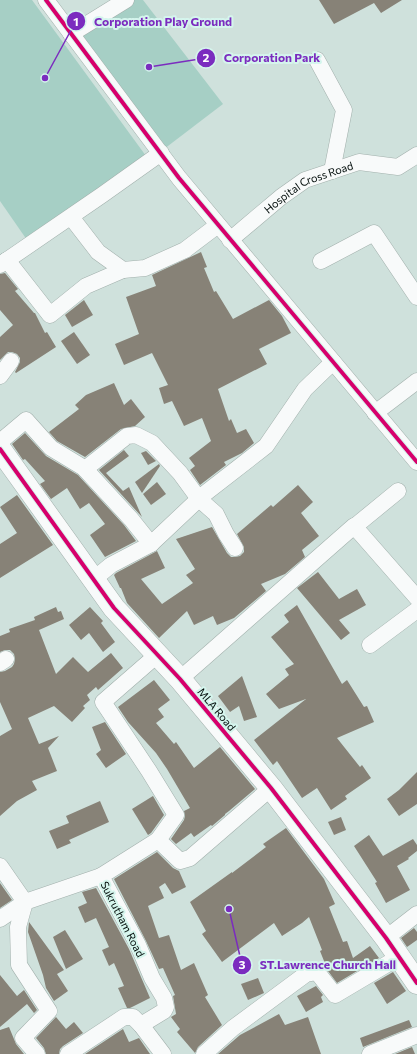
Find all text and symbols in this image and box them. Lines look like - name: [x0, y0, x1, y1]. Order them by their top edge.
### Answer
- callout: Corporation Play Ground: [66, 9, 240, 33]
- text: 1: [73, 14, 79, 28]
- text: Corporation Play Ground: [94, 14, 232, 28]
- callout: Corporation Park: [196, 46, 328, 70]
- text: 2: [203, 50, 210, 64]
- text: Corporation Park: [224, 50, 320, 64]
- street label: Hospital Cross Road: [261, 158, 355, 215]
- street label: MLA Road: [195, 685, 239, 733]
- street label: Sukrutham Road: [98, 879, 148, 959]
- callout: ST.Lawrence Church Hall: [232, 953, 404, 977]
- text: 3: [239, 957, 246, 971]
- text: ST.Lawrence Church Hall: [260, 957, 396, 971]

